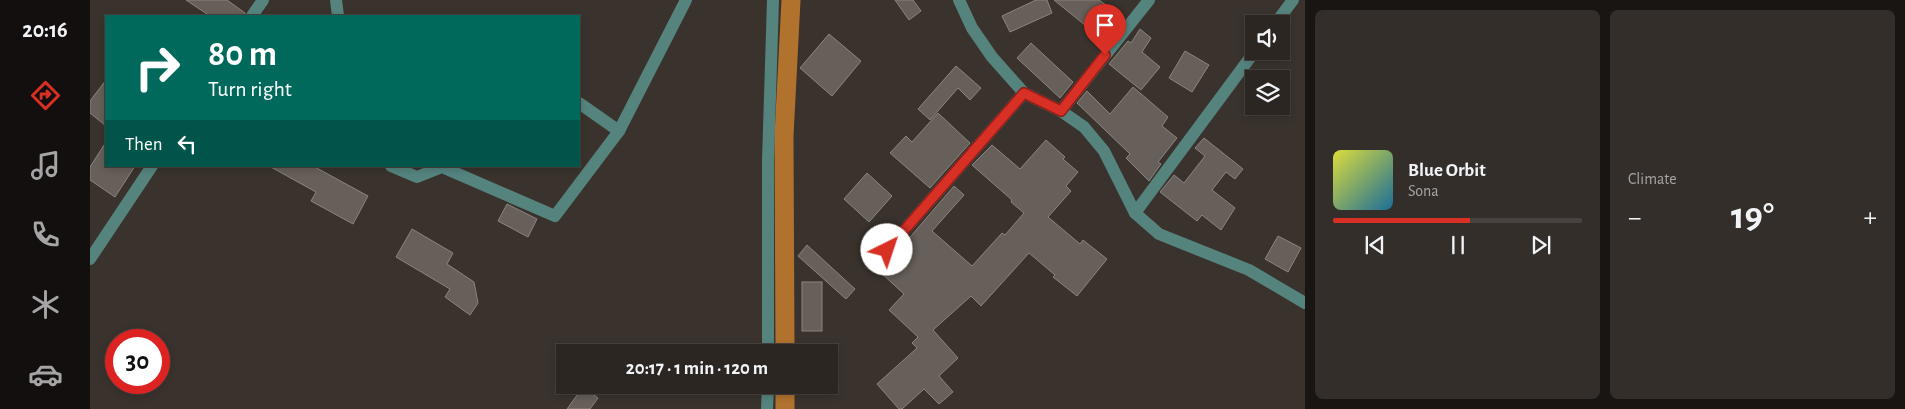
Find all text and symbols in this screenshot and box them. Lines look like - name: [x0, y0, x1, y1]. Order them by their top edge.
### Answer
- pin: [1084, 4, 1126, 55]
- icon: arrive: [1091, 11, 1119, 39]
- map controls: [1245, 15, 1290, 115]
- button: sound: [1245, 15, 1290, 60]
- text: 20:16: [22, 19, 68, 41]
- icon: right: [125, 35, 190, 100]
- text: 80 m: [208, 37, 277, 72]
- button: layers: [1245, 70, 1290, 115]
- icon: directions: [28, 78, 63, 113]
- text: Turn right: [208, 78, 292, 100]
- icon: left: [173, 130, 201, 158]
- text: Then: [125, 135, 163, 154]
- icon: music: [28, 148, 63, 183]
- text: Blue Orbit: [1408, 161, 1486, 180]
- text: Climate: [1628, 171, 1677, 187]
- text: Sona: [1408, 183, 1439, 199]
- text: 19°: [1731, 198, 1774, 236]
- text: −: [1628, 204, 1641, 232]
- text: +: [1864, 204, 1877, 232]
- icon: phone: [28, 217, 63, 252]
- position arrow: [860, 223, 912, 275]
- icon: previous: [1361, 231, 1389, 259]
- icon: pause: [1444, 231, 1472, 259]
- icon: next: [1527, 231, 1555, 259]
- icon: climate: [28, 287, 63, 322]
- speed limit sign: 30: [105, 329, 170, 394]
- icon: car: [28, 357, 63, 392]
- text: 20:17 · 1 min · 120 m: [626, 359, 768, 378]

